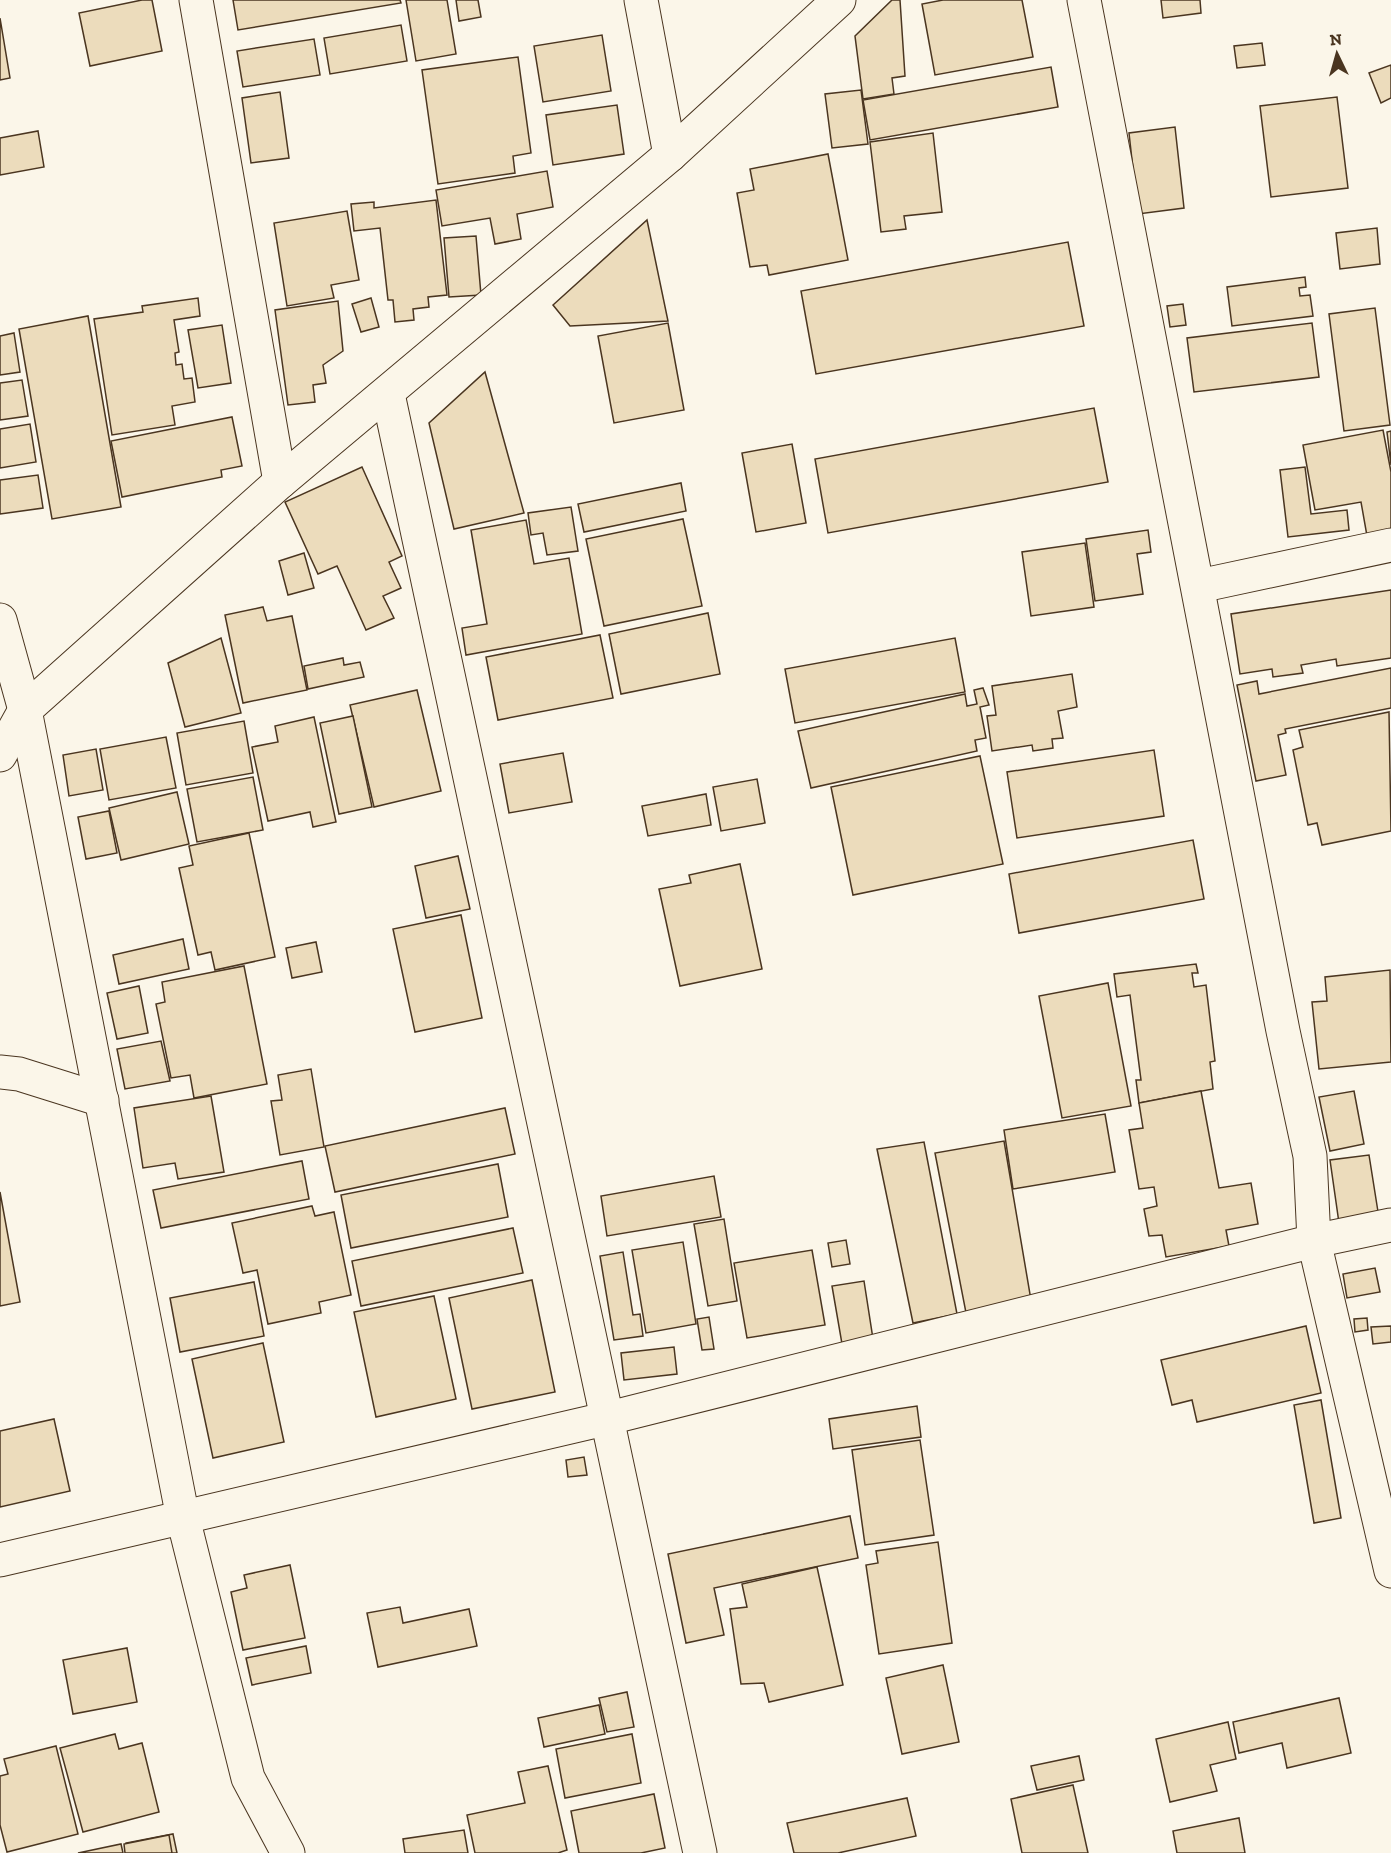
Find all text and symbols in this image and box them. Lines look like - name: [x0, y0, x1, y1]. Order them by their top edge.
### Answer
- north arrow: [1307, 24, 1367, 84]
- text: N: [1329, 30, 1343, 50]

